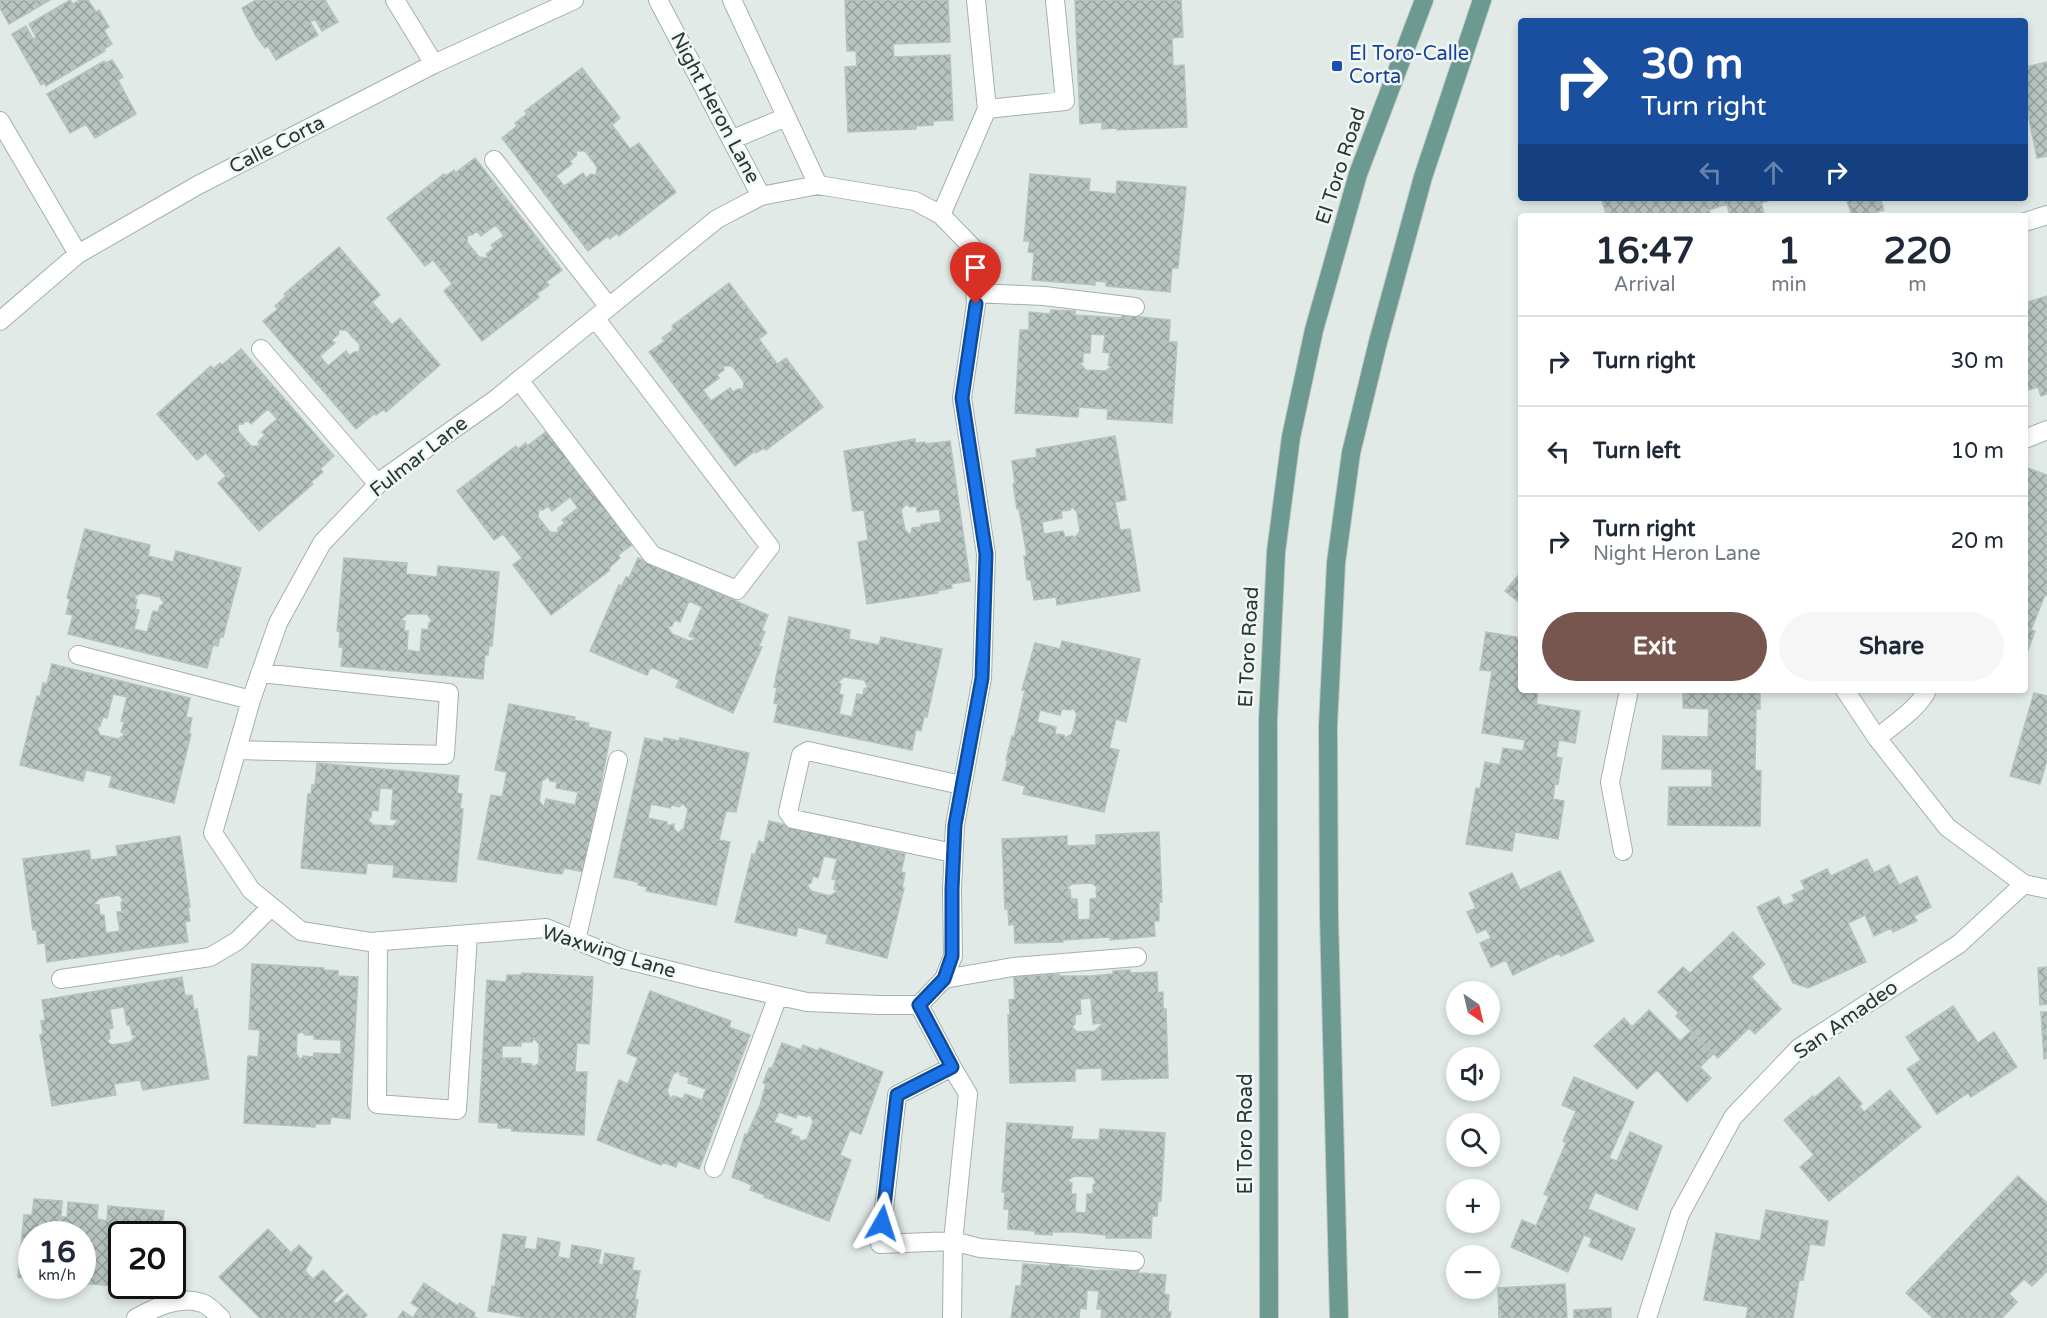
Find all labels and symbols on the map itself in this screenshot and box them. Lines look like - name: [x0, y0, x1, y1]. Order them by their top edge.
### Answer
- street label: Night Heron Lane: [665, 28, 765, 188]
- place label: El Toro-Calle Corta: [1349, 42, 1469, 89]
- marker: El Toro-Calle Corta: [1330, 59, 1344, 73]
- street label: El Toro Road: [1311, 105, 1371, 227]
- street label: Calle Corta: [225, 111, 329, 179]
- pin: [950, 242, 1001, 304]
- street label: Fulmar Lane: [365, 411, 473, 503]
- street label: El Toro Road: [1234, 586, 1264, 708]
- street label: Waxwing Lane: [539, 920, 679, 984]
- street label: San Amadeo: [1789, 975, 1903, 1065]
- north arrow: [1446, 981, 1500, 1035]
- street label: El Toro Road: [1234, 1074, 1258, 1194]
- position arrow: [850, 1191, 914, 1255]
- speed limit sign: 20: [108, 1221, 186, 1299]

